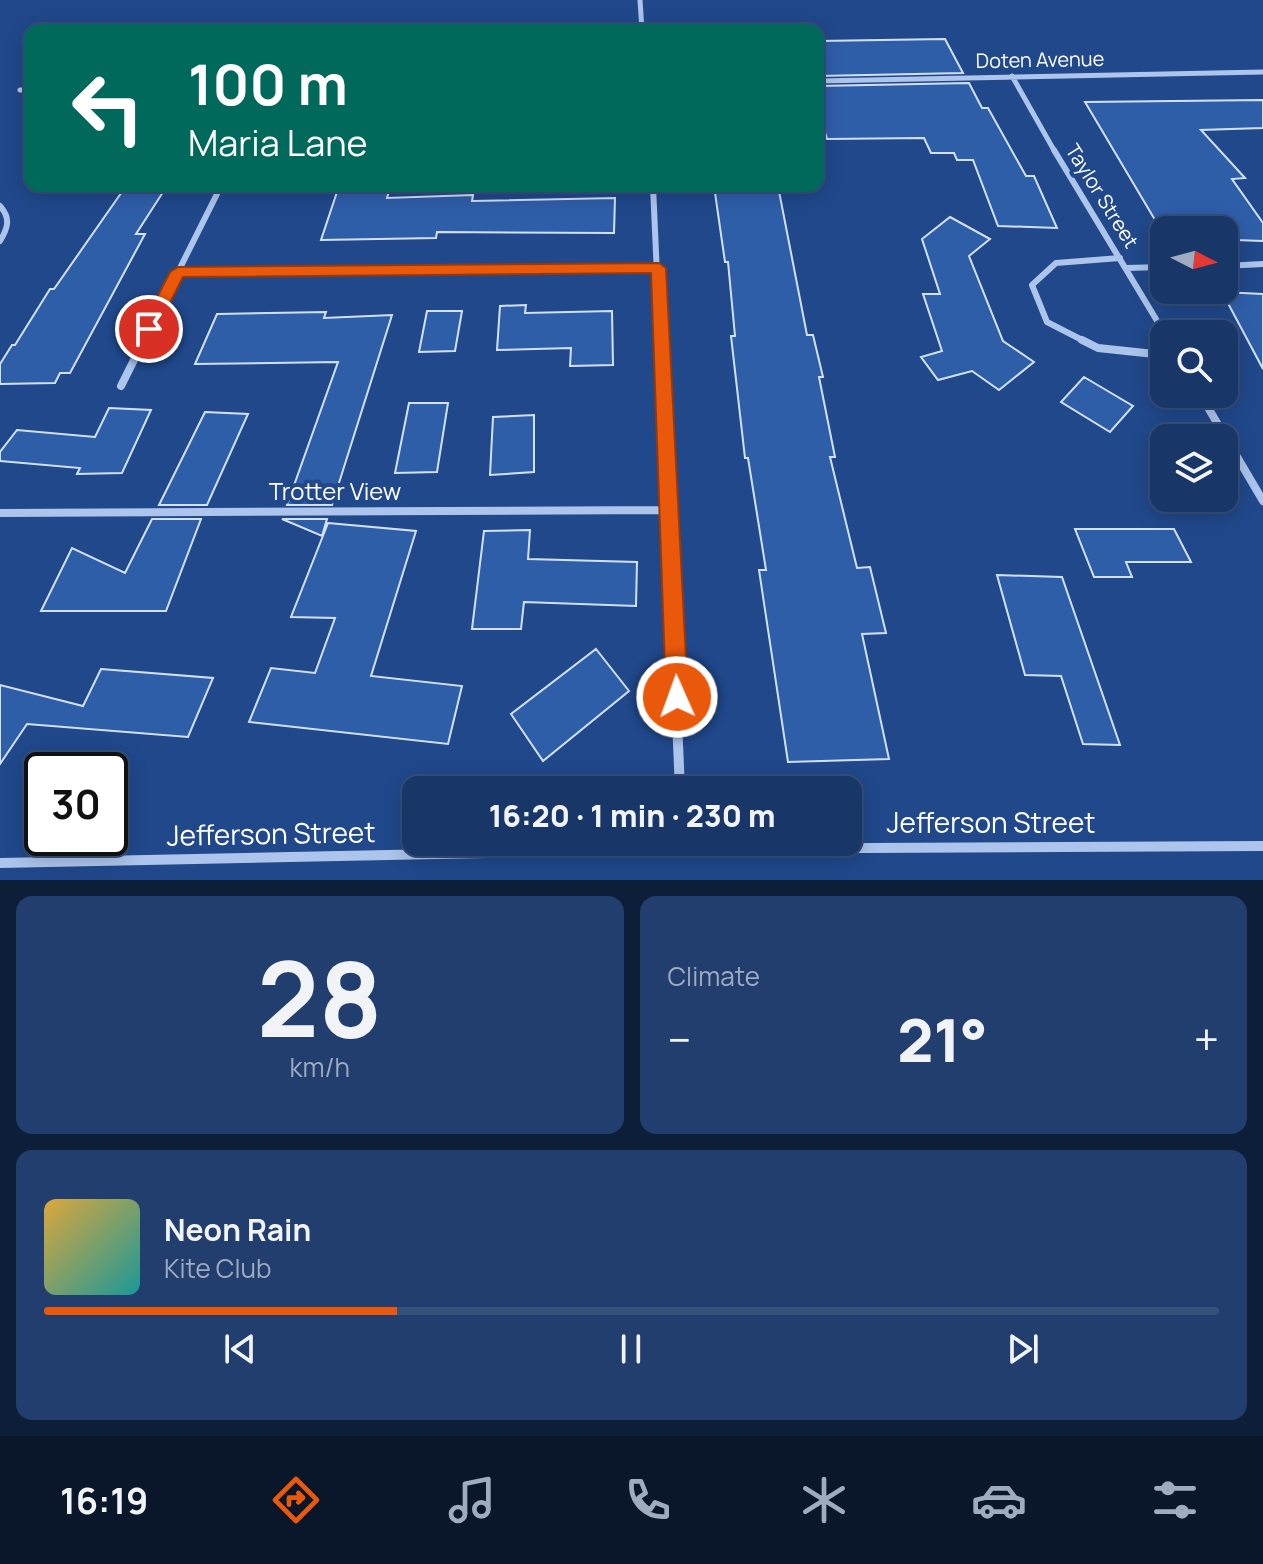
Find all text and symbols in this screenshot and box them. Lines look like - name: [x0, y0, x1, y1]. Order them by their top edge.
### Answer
- text: 100 m: [188, 45, 348, 122]
- street label: Doten Avenue: [975, 45, 1105, 74]
- icon: left: [56, 56, 160, 160]
- text: Maria Lane: [188, 118, 368, 167]
- street label: Taylor Street: [1060, 139, 1145, 253]
- north arrow: [1150, 216, 1238, 304]
- map controls: [1150, 216, 1238, 512]
- pin: [115, 295, 183, 363]
- icon: arrive: [127, 307, 171, 351]
- button: search: [1150, 320, 1238, 408]
- button: layers: [1150, 424, 1238, 512]
- street label: Trotter View: [269, 474, 401, 507]
- position arrow: [635, 655, 719, 739]
- speed limit sign: 30: [24, 752, 128, 856]
- text: 16:20 · 1 min · 230 m: [489, 795, 775, 836]
- street label: Jefferson Street: [887, 803, 1095, 841]
- street label: Jefferson Street: [166, 812, 376, 854]
- text: 28: [257, 926, 383, 1068]
- text: Climate: [668, 958, 760, 994]
- text: 21°: [897, 998, 988, 1080]
- text: −: [668, 1009, 691, 1069]
- text: +: [1194, 1009, 1219, 1069]
- text: km/h: [290, 1049, 350, 1085]
- text: Neon Rain: [164, 1209, 311, 1250]
- text: Kite Club: [164, 1250, 271, 1286]
- icon: previous: [218, 1327, 262, 1371]
- icon: pause: [609, 1327, 653, 1371]
- icon: next: [1001, 1327, 1045, 1371]
- icon: directions: [268, 1472, 324, 1528]
- icon: music: [444, 1472, 500, 1528]
- icon: phone: [620, 1472, 676, 1528]
- icon: climate: [796, 1472, 852, 1528]
- icon: car: [971, 1472, 1027, 1528]
- icon: filters: [1147, 1472, 1203, 1528]
- text: 16:19: [60, 1476, 149, 1525]

